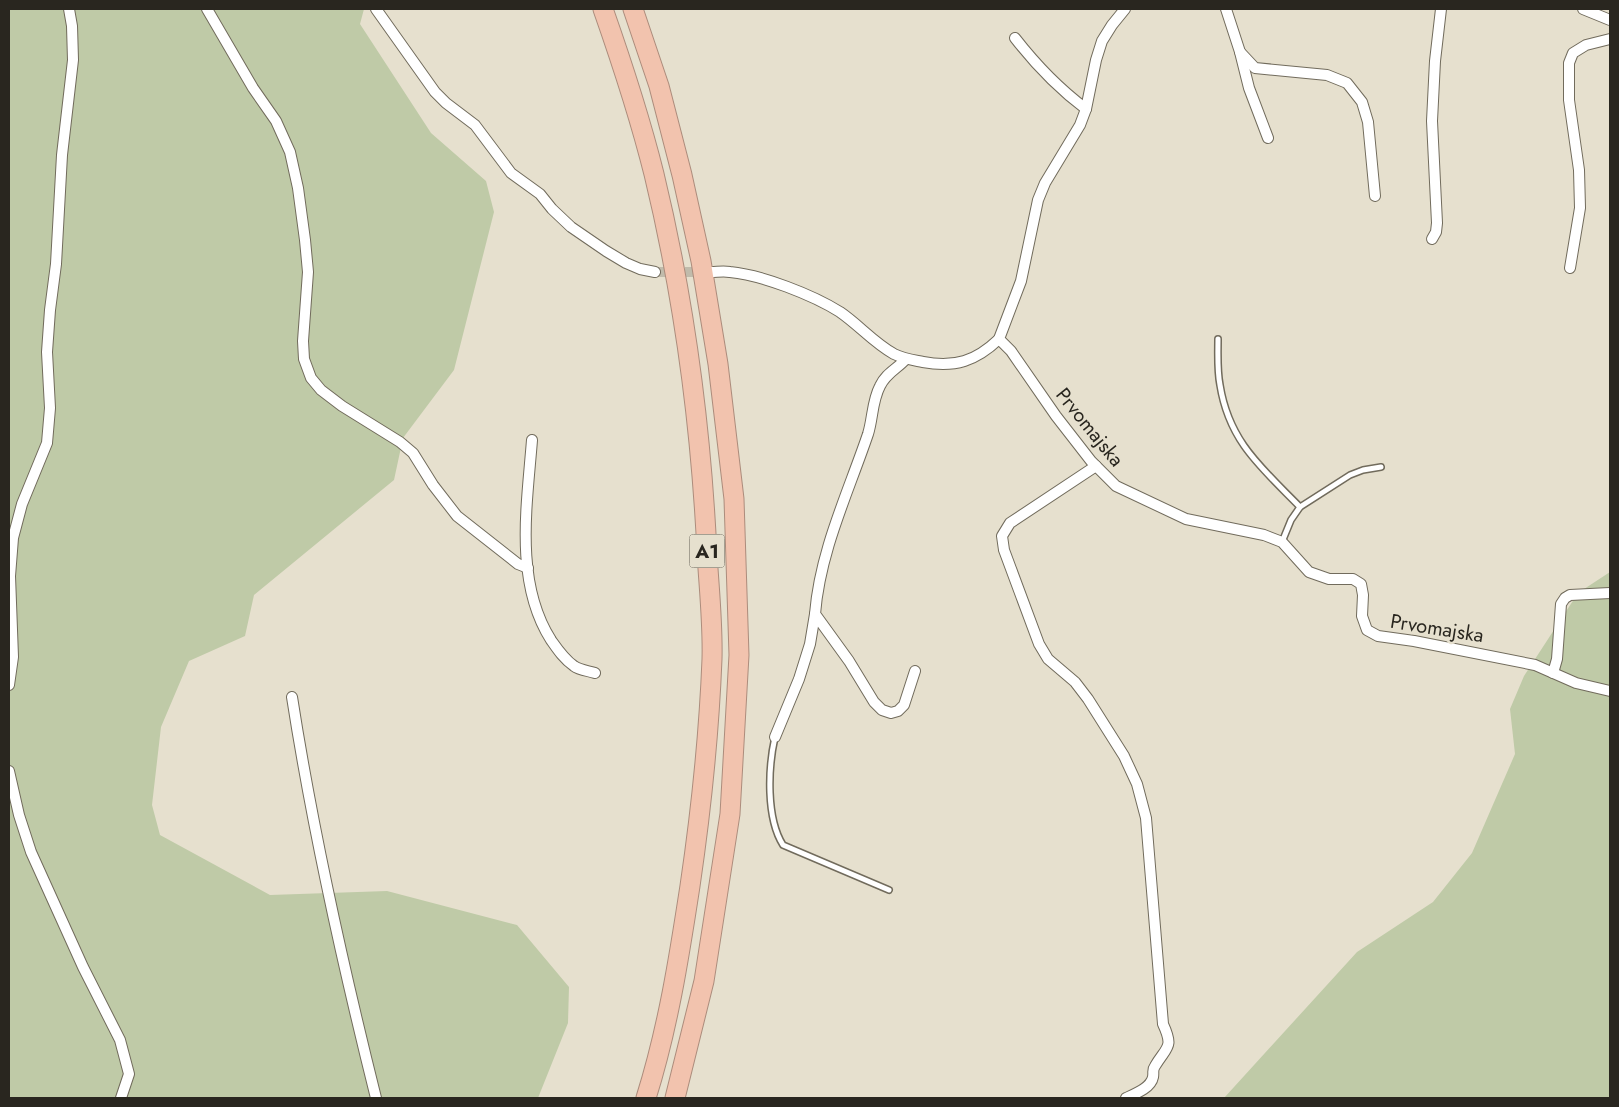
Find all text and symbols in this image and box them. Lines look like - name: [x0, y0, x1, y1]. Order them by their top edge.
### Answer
- street label: Prvomajska: [1049, 382, 1131, 473]
- road number: A1: [690, 534, 724, 568]
- street label: Prvomajska: [1388, 607, 1486, 650]

